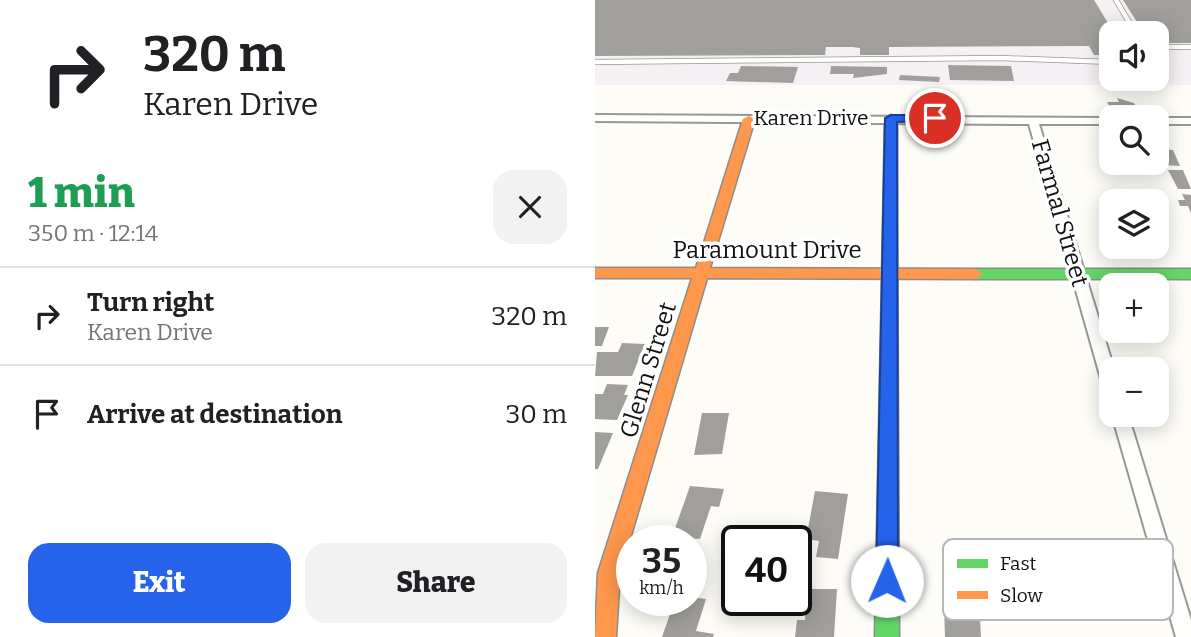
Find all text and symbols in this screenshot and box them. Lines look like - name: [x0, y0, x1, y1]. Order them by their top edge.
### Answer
- map controls: [1099, 21, 1169, 427]
- button: sound: [1099, 21, 1169, 91]
- text: 320 m: [143, 25, 286, 84]
- icon: right: [28, 28, 119, 119]
- text: Karen Drive: [143, 85, 318, 123]
- pin: [905, 88, 965, 148]
- icon: arrive: [916, 99, 954, 137]
- street label: Karen Drive: [754, 105, 869, 131]
- button: search: [1099, 105, 1169, 175]
- street label: Farmal Street: [1026, 136, 1094, 290]
- text: 1 min: [28, 168, 135, 218]
- button: close: [493, 170, 567, 244]
- button: layers: [1099, 189, 1169, 259]
- text: 350 m · 12:14: [28, 219, 158, 247]
- street label: Paramount Drive: [672, 236, 862, 264]
- button: +: [1099, 273, 1169, 343]
- text: Turn right: [87, 287, 214, 318]
- icon: right: [28, 297, 66, 335]
- street label: Glenn Street: [614, 298, 682, 441]
- text: 320 m: [491, 301, 567, 332]
- text: Karen Drive: [87, 318, 213, 346]
- button: −: [1099, 357, 1169, 427]
- icon: arrive: [28, 395, 66, 433]
- text: Arrive at destination: [87, 399, 342, 430]
- text: 30 m: [506, 399, 567, 430]
- speed limit sign: 40: [721, 525, 812, 616]
- legend: [943, 539, 1173, 620]
- text: 35: [642, 540, 681, 582]
- button: Exit: [28, 543, 291, 623]
- button: Share: [305, 543, 567, 623]
- position arrow: [850, 544, 924, 618]
- text: Fast: [1000, 552, 1037, 575]
- text: km/h: [639, 577, 684, 599]
- text: Slow: [1000, 584, 1043, 607]

